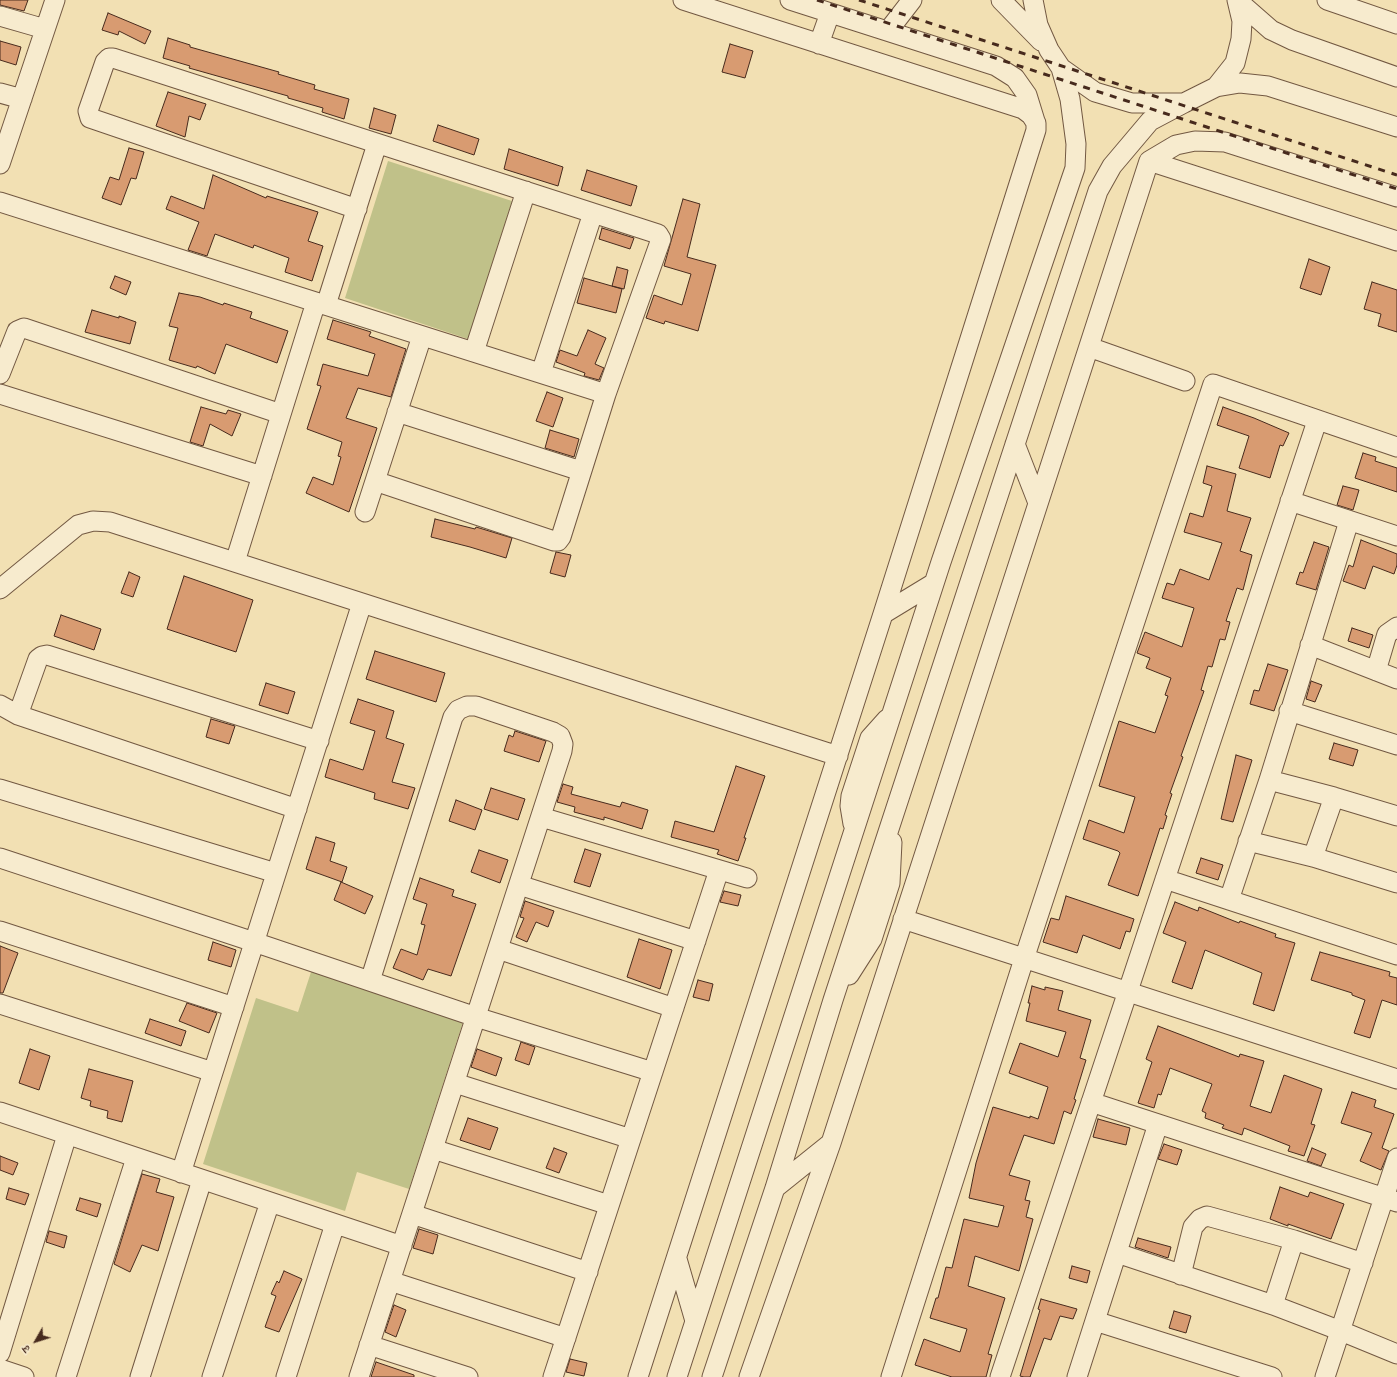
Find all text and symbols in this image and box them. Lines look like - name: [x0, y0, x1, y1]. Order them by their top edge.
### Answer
- north arrow: [16, 1321, 56, 1361]
- text: उ: [19, 1343, 33, 1355]

